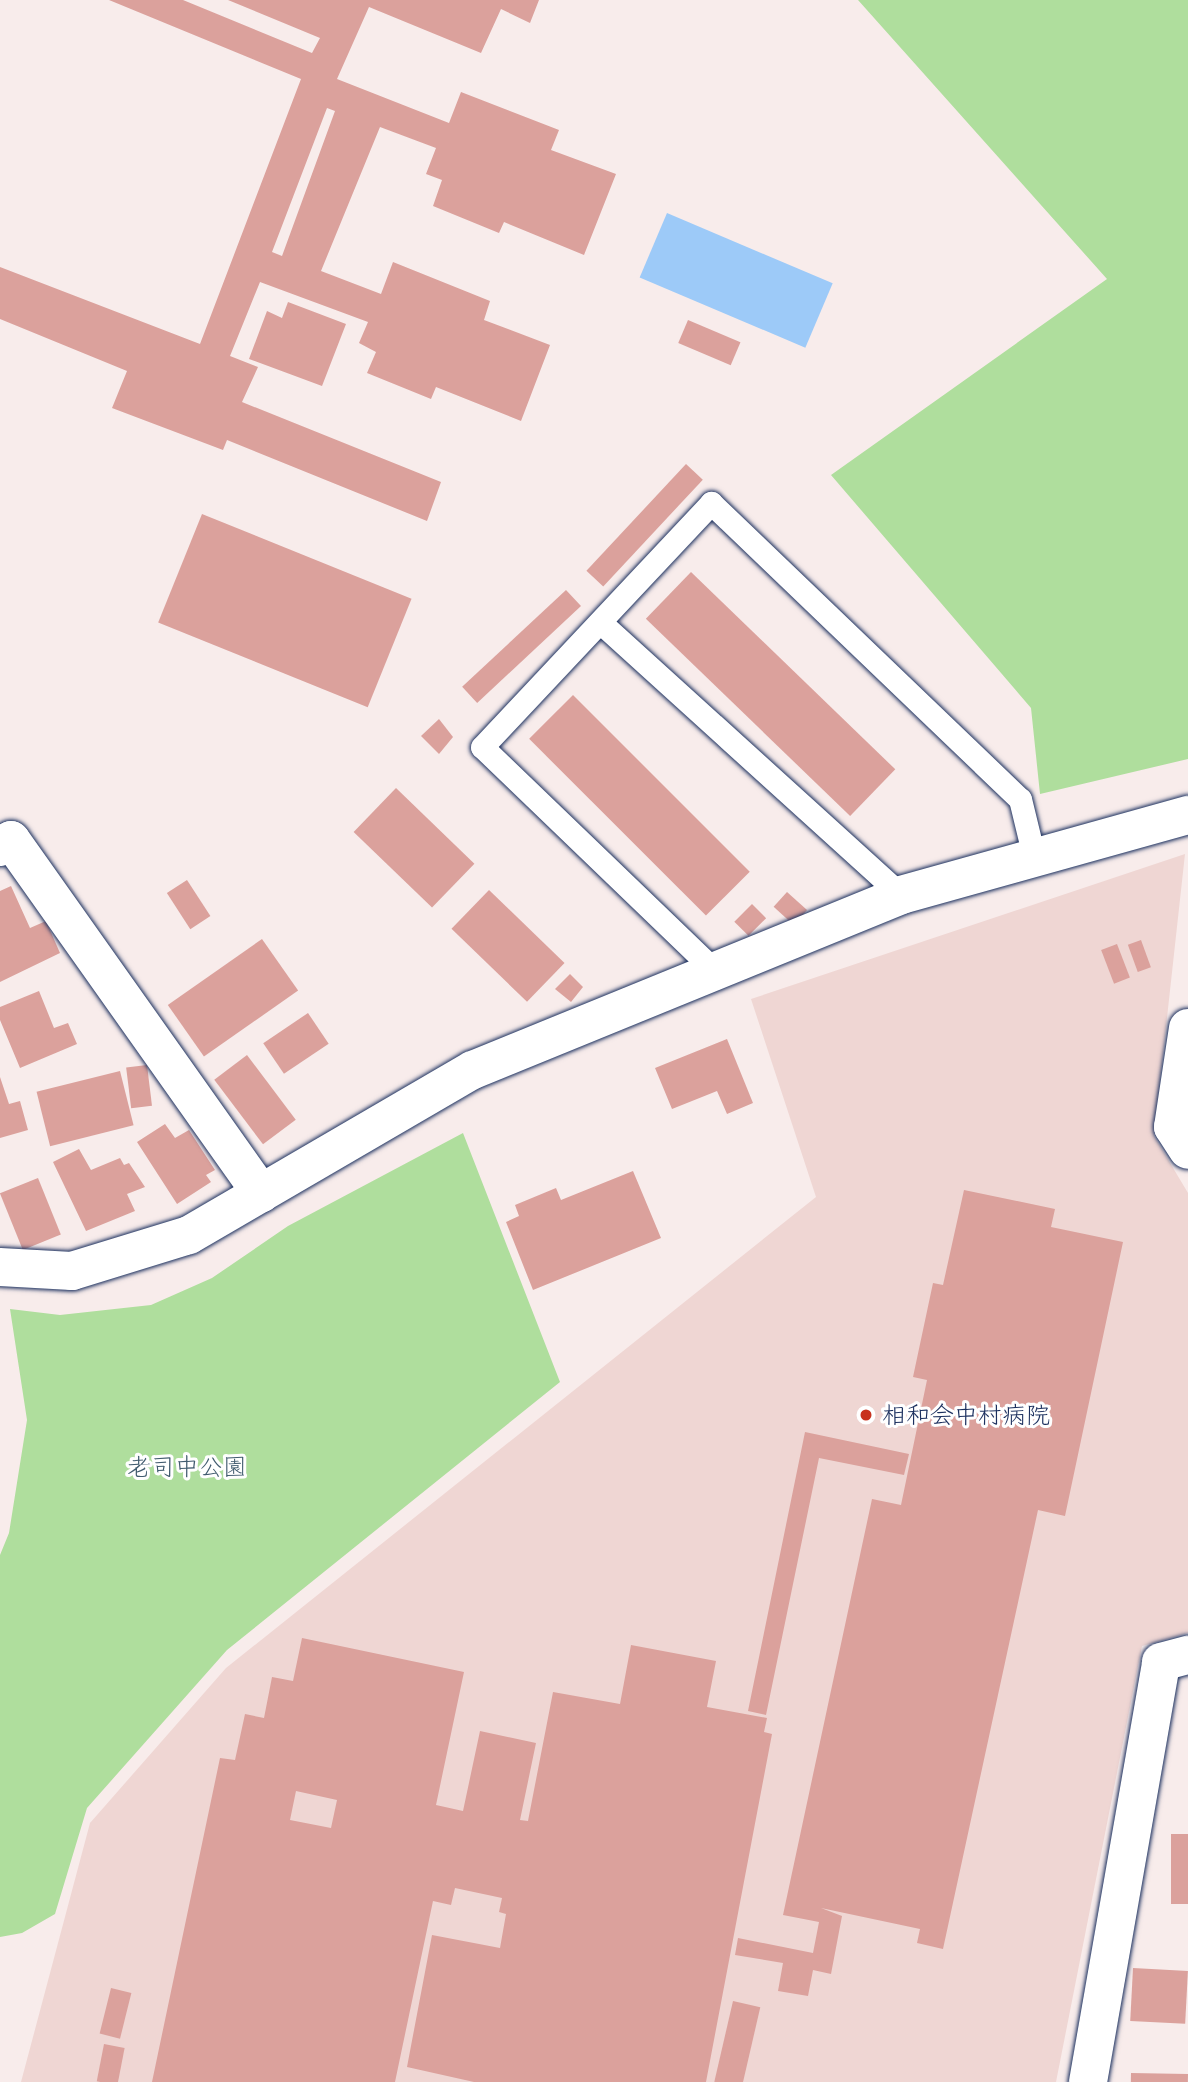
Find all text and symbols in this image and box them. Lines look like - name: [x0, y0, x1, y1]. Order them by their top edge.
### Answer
- place label: 相和会中村病院: [882, 1401, 1050, 1429]
- marker: 相和会中村病院: [856, 1405, 876, 1425]
- park label: 老司中公園: [127, 1453, 247, 1481]

